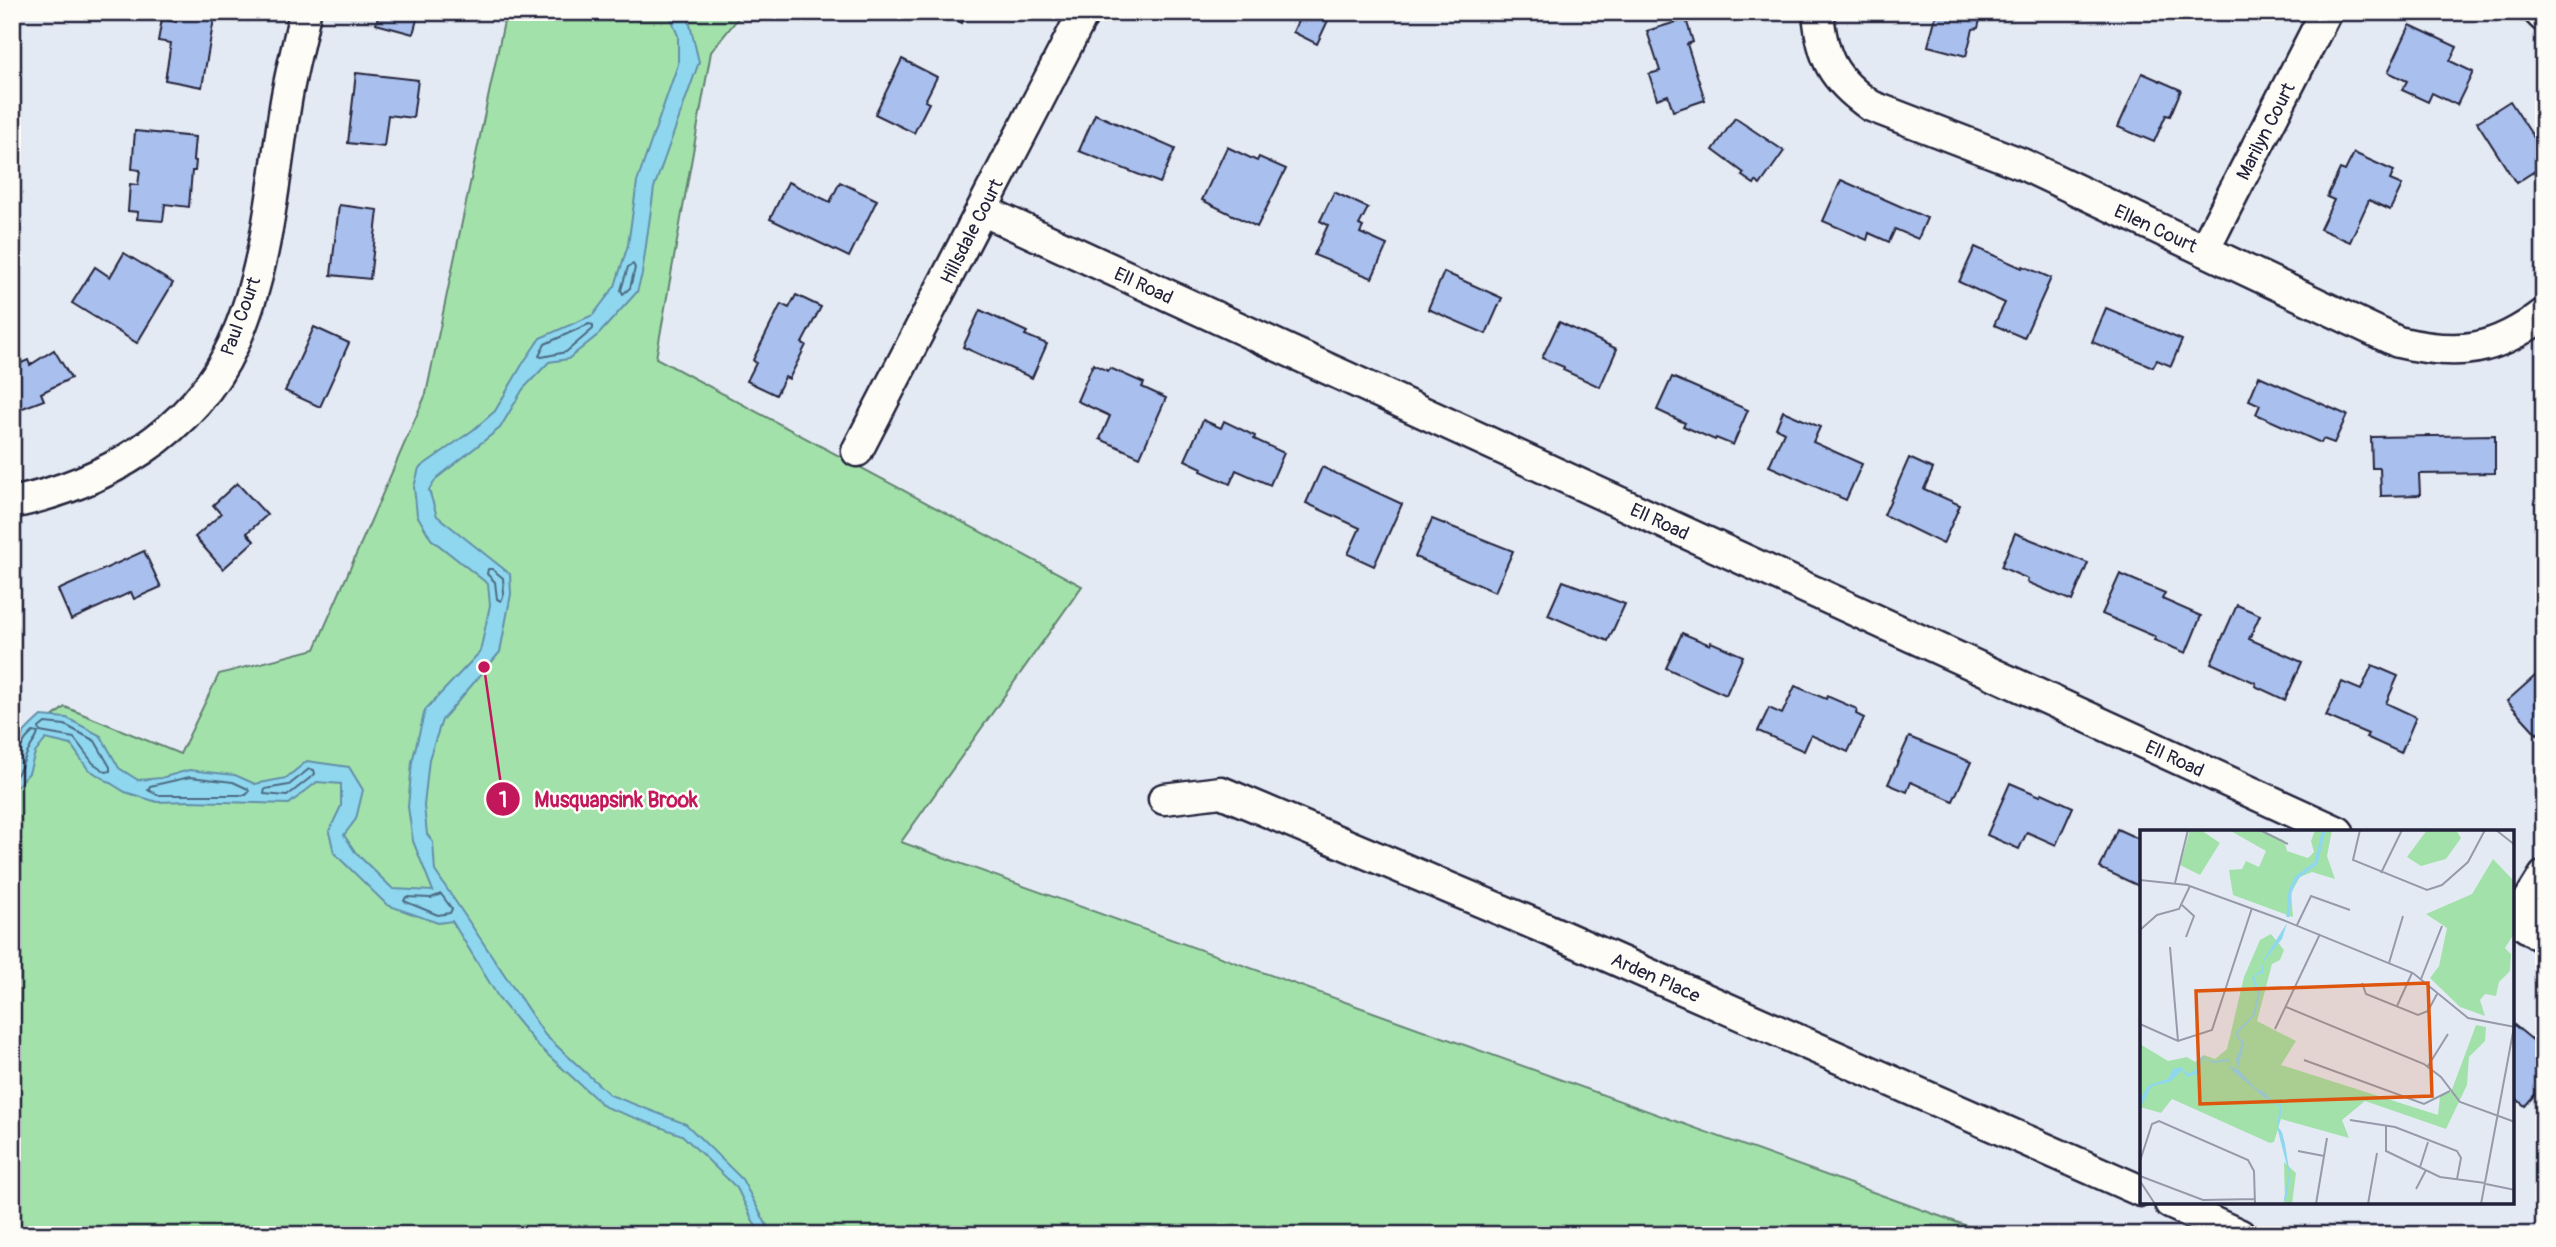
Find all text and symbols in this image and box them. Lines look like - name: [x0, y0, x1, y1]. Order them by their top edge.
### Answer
- street label: Marilyn Court: [2231, 78, 2301, 184]
- street label: Hillsdale Court: [935, 174, 1009, 288]
- street label: Ellen Court: [2110, 199, 2201, 259]
- street label: Ell Road: [1110, 262, 1177, 310]
- street label: Paul Court: [216, 273, 266, 359]
- street label: Ell Road: [1626, 498, 1693, 546]
- street label: Ell Road: [2141, 735, 2208, 783]
- callout: Musquapsink Brook: [486, 778, 712, 820]
- text: 1: [499, 787, 507, 814]
- text: Musquapsink Brook: [534, 787, 698, 814]
- inset map: [2140, 830, 2514, 1205]
- street label: Arden Place: [1607, 948, 1704, 1008]

